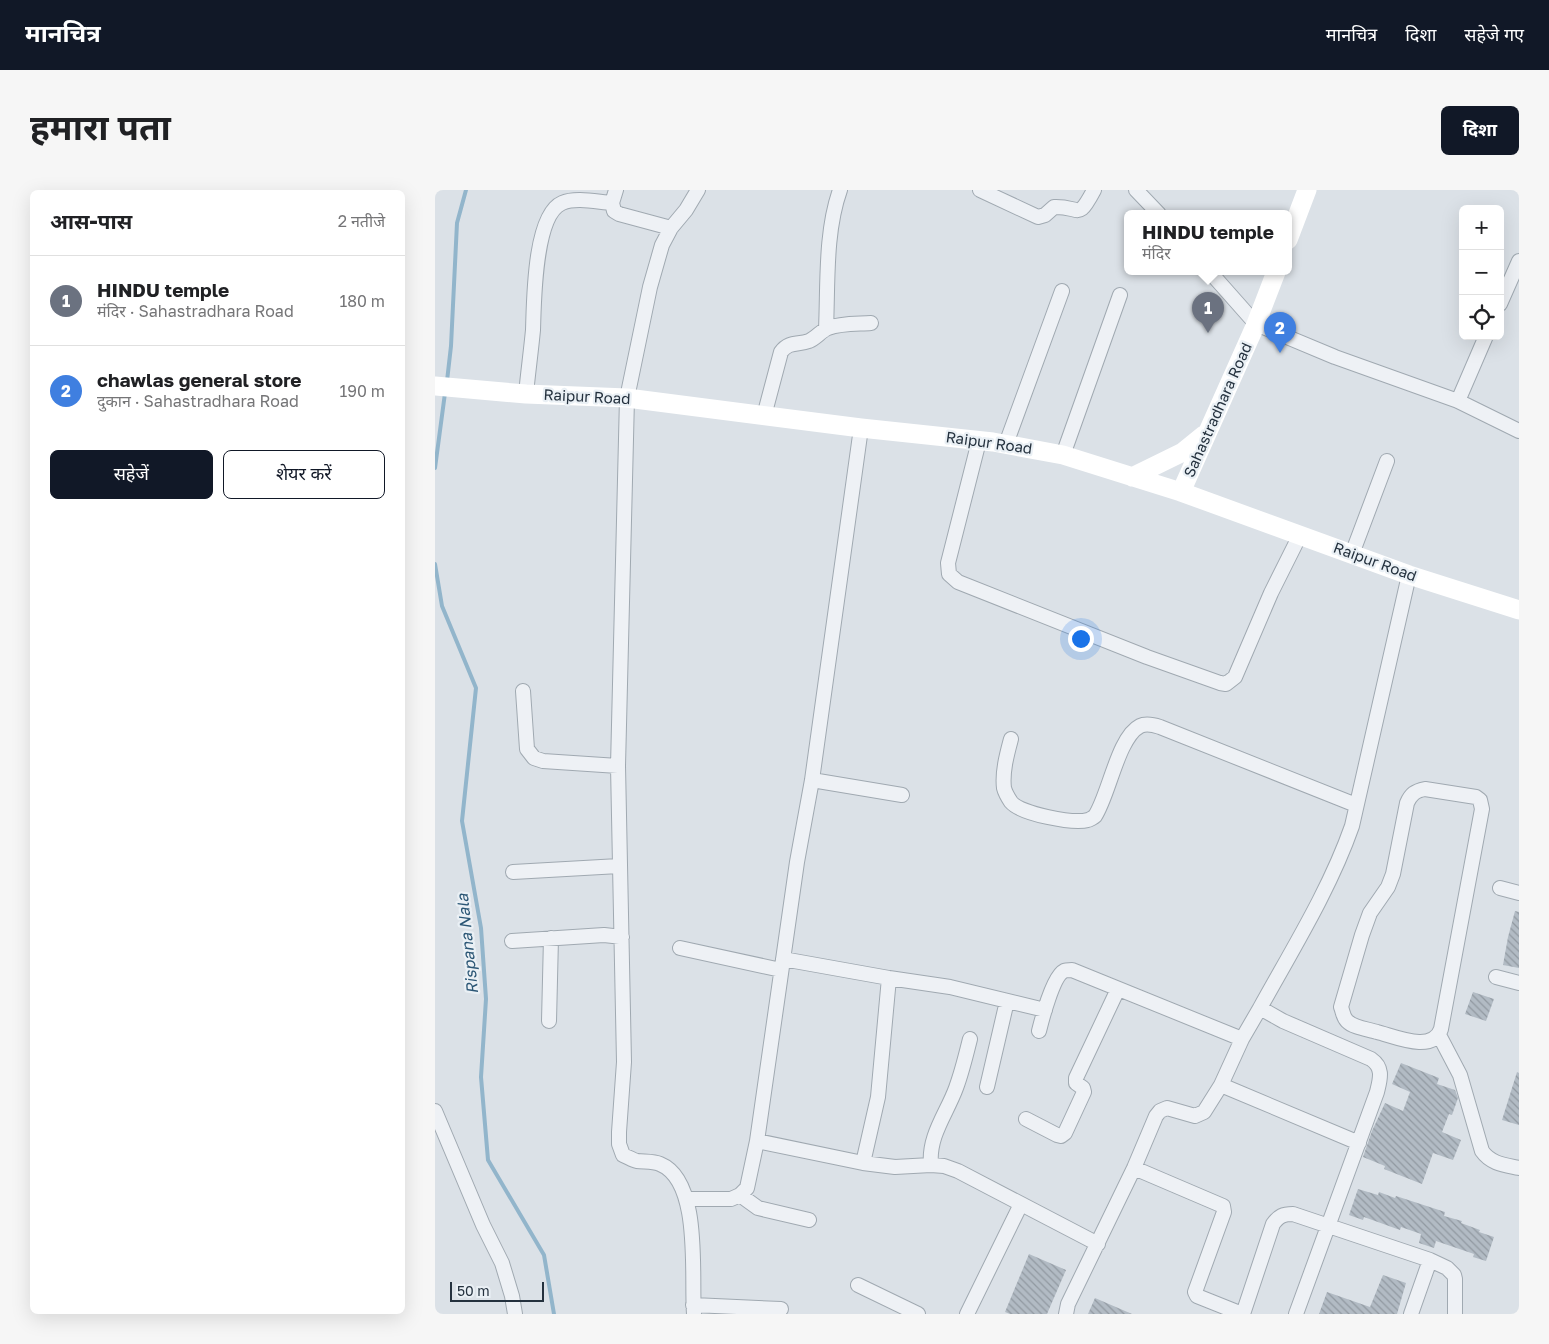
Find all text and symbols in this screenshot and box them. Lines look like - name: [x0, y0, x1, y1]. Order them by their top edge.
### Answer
- text: मानचित्र: [25, 18, 101, 47]
- text: मानचित्र: [1326, 23, 1377, 45]
- text: दिशा: [1405, 23, 1436, 45]
- text: सहेजे गए: [1464, 23, 1524, 45]
- text: हमारा पता: [30, 106, 171, 148]
- button: दिशा: [1441, 106, 1519, 155]
- map controls: [1459, 205, 1504, 340]
- button: +: [1459, 205, 1504, 250]
- text: आस-पास: [50, 208, 132, 234]
- popup: [1124, 210, 1292, 275]
- text: 2 नतीजे: [338, 211, 385, 231]
- text: HINDU temple: [1142, 220, 1274, 243]
- text: मंदिर: [1142, 243, 1171, 263]
- button: −: [1459, 250, 1504, 295]
- text: HINDU temple: [97, 278, 229, 301]
- text: 1: [62, 291, 70, 311]
- text: 180 m: [339, 291, 385, 311]
- pin: 1: [1192, 292, 1224, 333]
- button: locate: [1459, 295, 1504, 340]
- text: मंदिर · Sahastradhara Road: [97, 301, 294, 321]
- pin: 2: [1264, 312, 1296, 353]
- street label: Sahastradhara Road: [1179, 339, 1255, 480]
- text: chawlas general store: [97, 368, 302, 391]
- text: 2: [61, 381, 71, 401]
- text: 190 m: [339, 381, 385, 401]
- street label: Raipur Road: [543, 385, 631, 407]
- text: दुकान · Sahastradhara Road: [97, 391, 299, 411]
- street label: Raipur Road: [945, 427, 1034, 457]
- button: सहेजें: [50, 450, 213, 499]
- button: शेयर करें: [223, 450, 385, 499]
- street label: Raipur Road: [1331, 538, 1419, 584]
- your location: [1068, 626, 1094, 652]
- water label: Rispana Nala: [452, 892, 482, 995]
- scale bar: [450, 1279, 544, 1302]
- text: 50 m: [457, 1282, 490, 1299]

